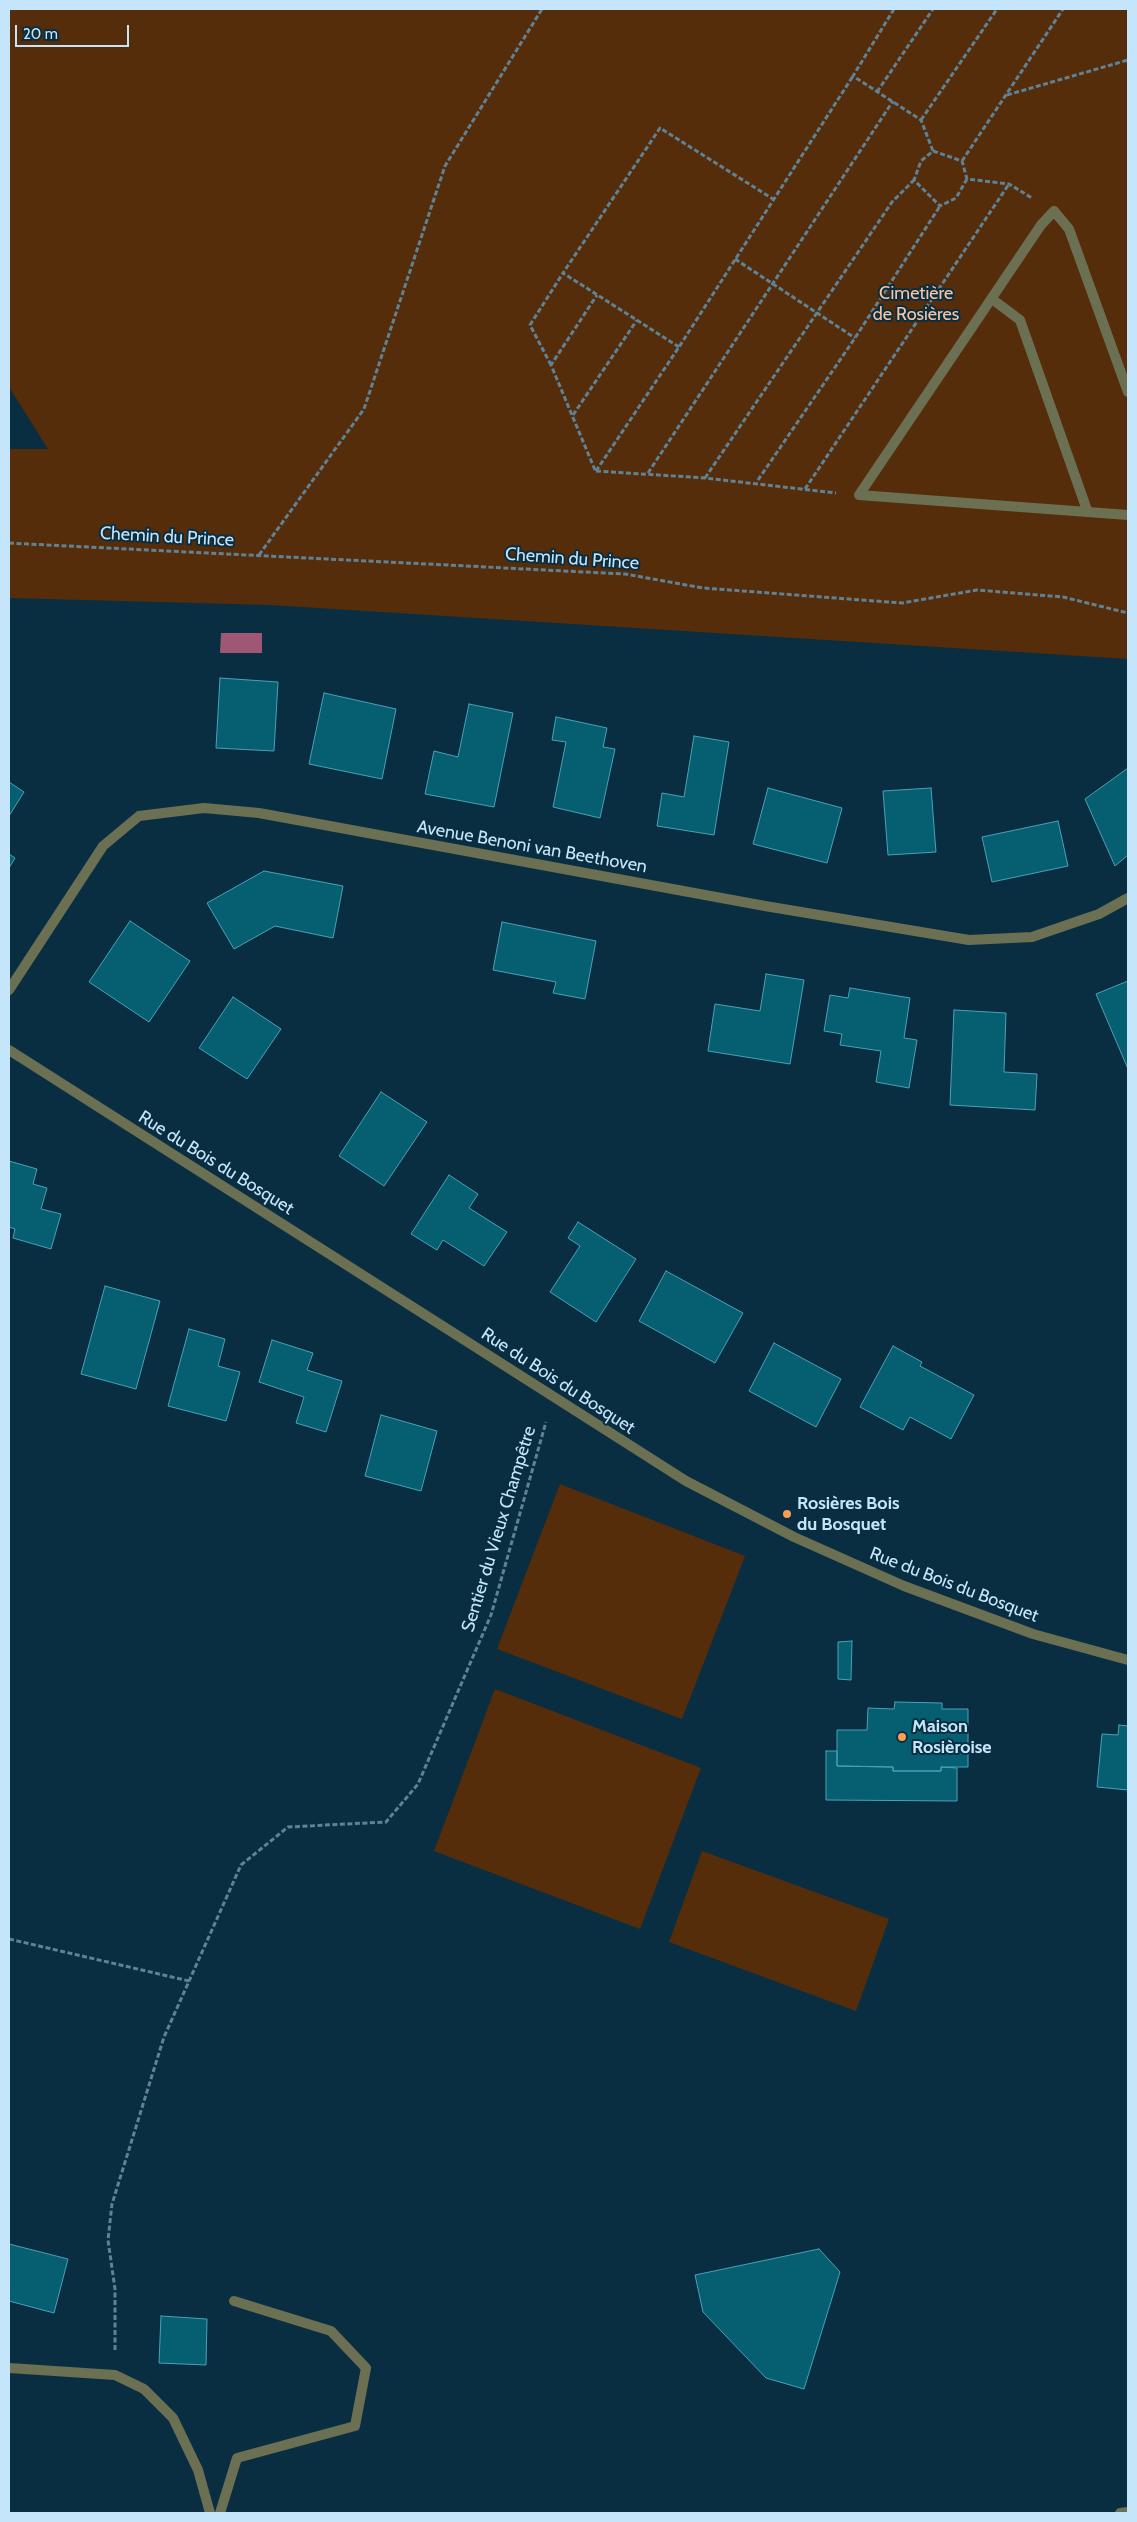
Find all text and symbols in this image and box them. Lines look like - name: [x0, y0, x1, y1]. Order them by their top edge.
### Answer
- scale bar: [18, 15, 131, 47]
- text: 20 m: [23, 25, 58, 43]
- park label: Cimetière de Rosières: [873, 283, 959, 326]
- street label: Chemin du Prince: [99, 523, 235, 551]
- street label: Chemin du Prince: [504, 544, 640, 574]
- street label: Avenue Benoni van Beethoven: [415, 816, 649, 878]
- street label: Rue du Bois du Bosquet: [134, 1106, 298, 1220]
- street label: Rue du Bois du Bosquet: [477, 1323, 639, 1439]
- street label: Sentier du Vieux Champêtre: [457, 1424, 541, 1634]
- place label: Rosières Bois du Bosquet: [797, 1493, 900, 1536]
- marker: Rosières Bois du Bosquet: [781, 1508, 793, 1520]
- street label: Rue du Bois du Bosquet: [867, 1543, 1041, 1627]
- place label: Maison Rosièroise: [912, 1716, 992, 1758]
- marker: Maison Rosièroise: [896, 1731, 908, 1743]

